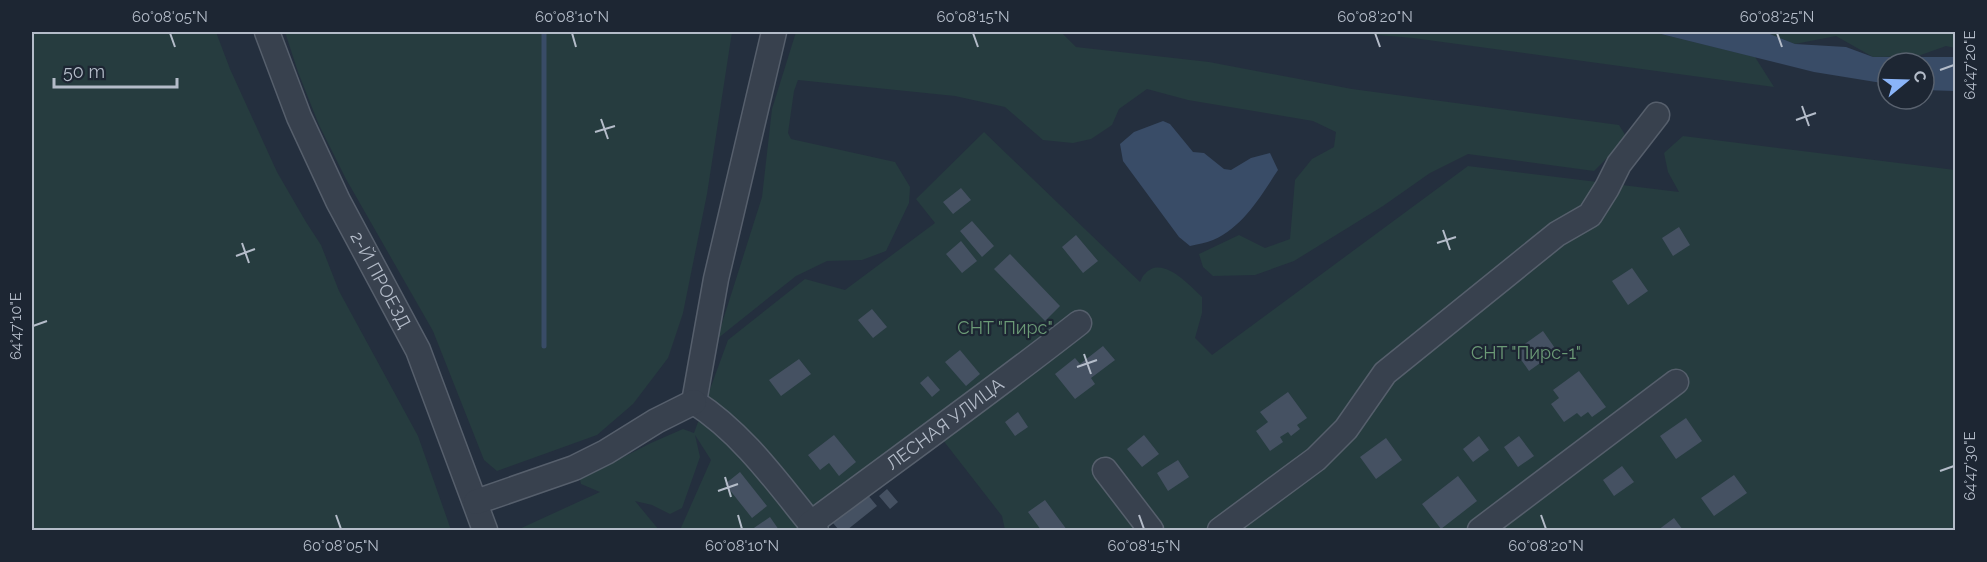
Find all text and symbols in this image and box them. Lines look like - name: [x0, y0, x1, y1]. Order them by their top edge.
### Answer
- text: 60°08'05"N: [132, 8, 208, 26]
- text: 60°08'10"N: [535, 8, 609, 26]
- text: 60°08'15"N: [936, 8, 1010, 26]
- text: 60°08'20"N: [1337, 8, 1413, 26]
- text: 60°08'25"N: [1740, 8, 1814, 26]
- text: 64°47'20"E: [1961, 30, 1979, 100]
- scale bar: [54, 51, 177, 89]
- north arrow: [1876, 51, 1936, 111]
- text: 50 m: [63, 61, 105, 82]
- text: С: [1909, 68, 1930, 85]
- street label: 2-Й ПРОЕЗД: [346, 228, 415, 332]
- text: 64°47'10"E: [7, 292, 25, 360]
- park label: СНТ "Пирс": [957, 317, 1053, 338]
- park label: СНТ "Пирс-1": [1471, 342, 1581, 363]
- street label: ЛЕСНАЯ УЛИЦА: [882, 373, 1008, 474]
- text: 64°47'30"E: [1961, 431, 1979, 501]
- text: 60°08'05"N: [303, 537, 379, 555]
- text: 60°08'10"N: [705, 537, 779, 555]
- text: 60°08'15"N: [1107, 537, 1181, 555]
- text: 60°08'20"N: [1508, 537, 1584, 555]

